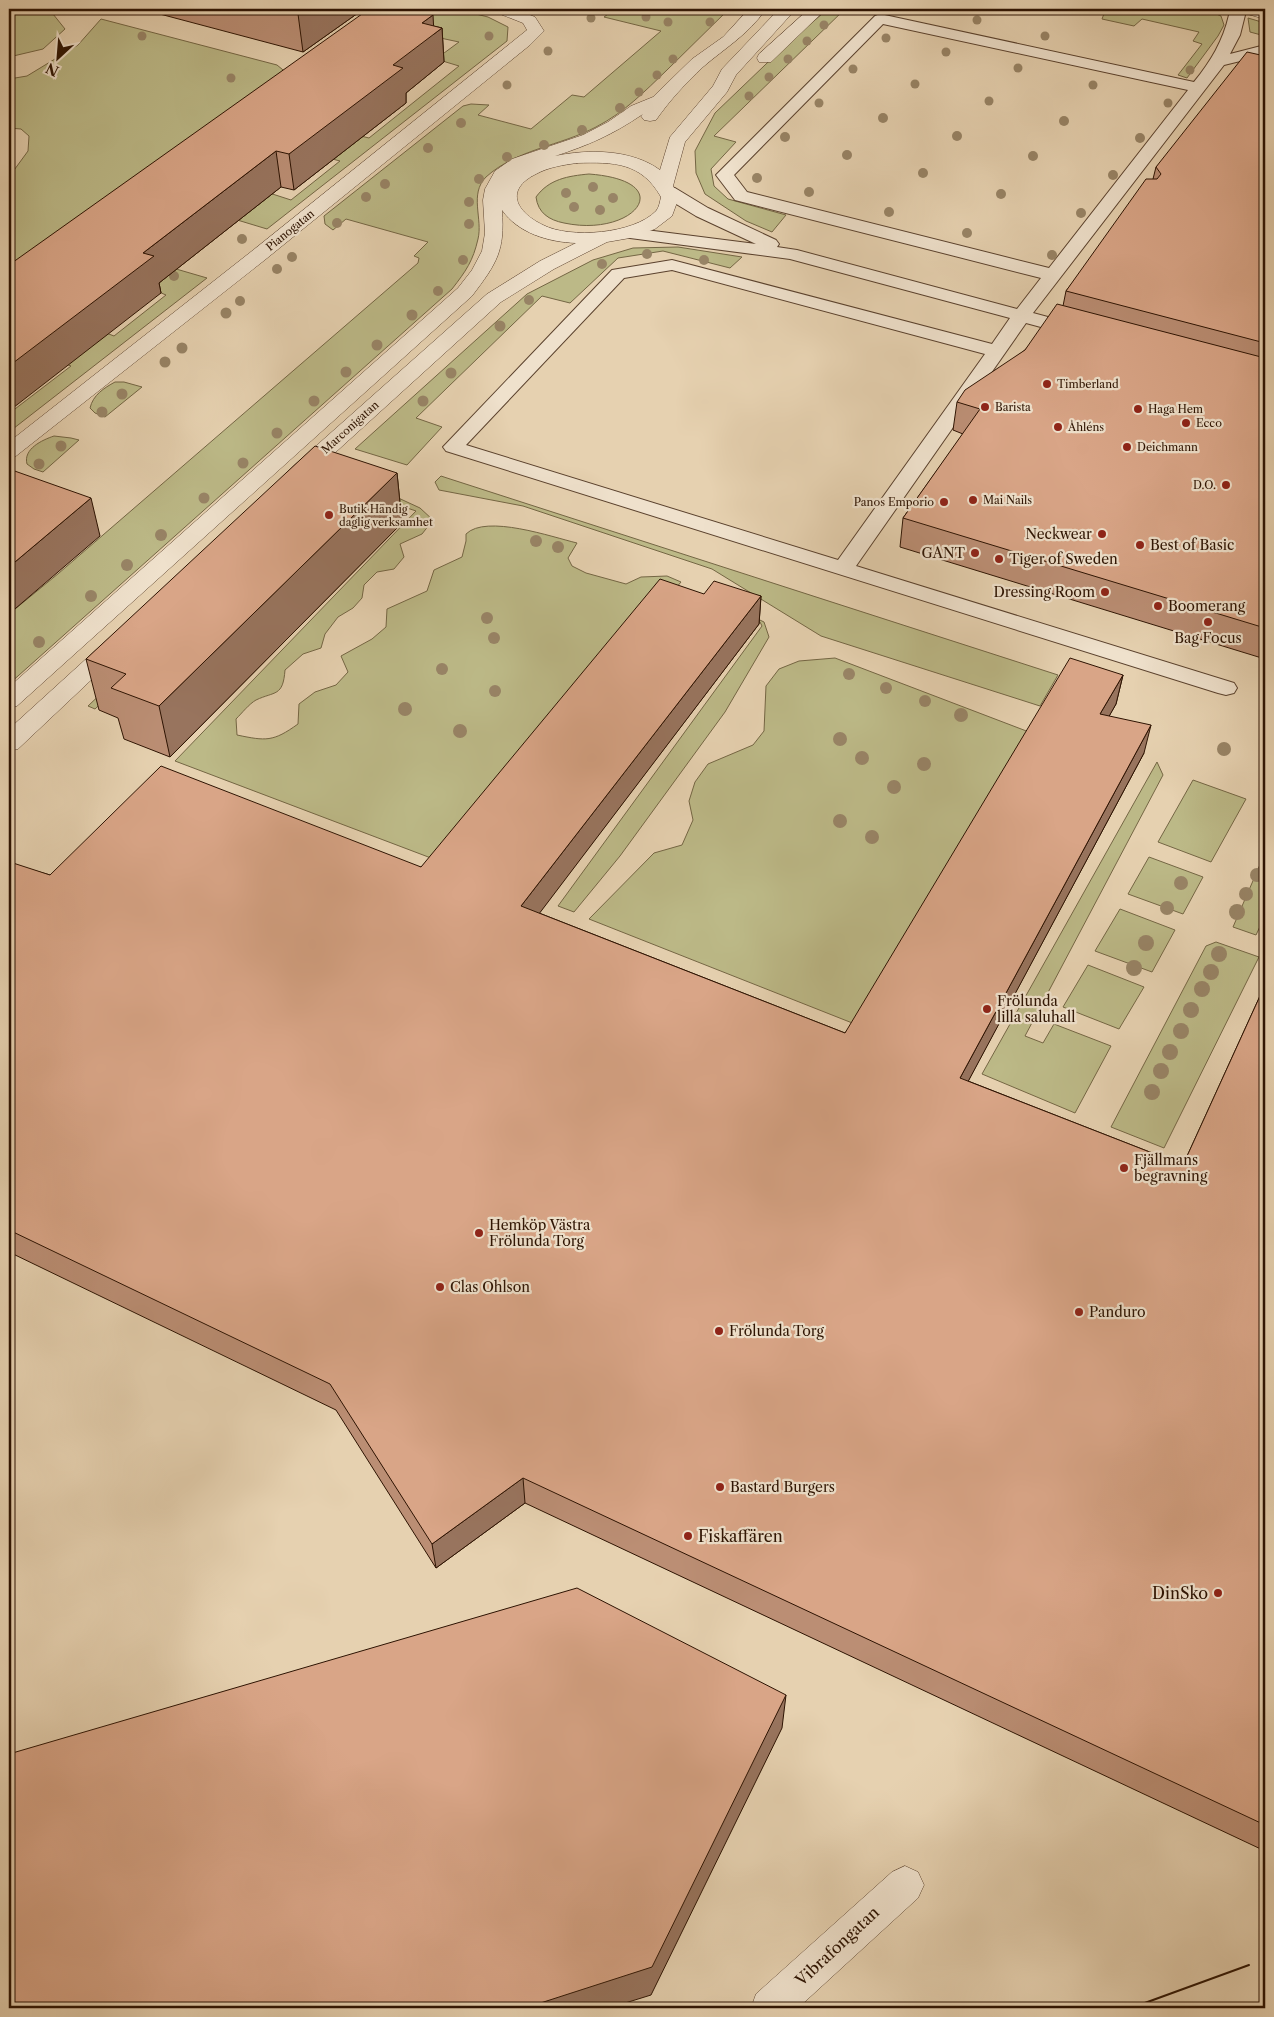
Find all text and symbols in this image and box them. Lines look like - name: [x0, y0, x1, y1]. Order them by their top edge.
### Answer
- north arrow: [32, 32, 82, 82]
- text: N: [43, 59, 62, 80]
- street label: Pianogatan: [263, 206, 317, 254]
- place label: Timberland: [1057, 377, 1119, 391]
- marker: Timberland: [1041, 378, 1053, 390]
- street label: Marconigatan: [318, 398, 382, 456]
- place label: Barista: [995, 400, 1031, 414]
- marker: Barista: [979, 401, 991, 413]
- place label: Haga Hem: [1148, 402, 1204, 416]
- marker: Haga Hem: [1132, 403, 1144, 415]
- place label: Ecco: [1196, 416, 1222, 430]
- marker: Ecco: [1180, 417, 1192, 429]
- place label: Åhléns: [1067, 420, 1104, 434]
- marker: Åhléns: [1052, 421, 1064, 433]
- place label: Deichmann: [1137, 440, 1198, 454]
- marker: Deichmann: [1121, 441, 1133, 453]
- place label: D.O.: [1193, 478, 1216, 492]
- marker: D.O.: [1220, 479, 1232, 491]
- place label: Mai Nails: [983, 493, 1032, 507]
- marker: Mai Nails: [967, 494, 979, 506]
- place label: Panos Emporio: [854, 495, 934, 509]
- marker: Panos Emporio: [938, 496, 950, 508]
- place label: Butik Händig daglig verksamhet: [339, 502, 433, 529]
- marker: Butik Händig daglig verksamhet: [323, 509, 335, 521]
- place label: Neckwear: [1025, 525, 1092, 543]
- marker: Neckwear: [1096, 528, 1108, 540]
- place label: Best of Basic: [1150, 536, 1234, 554]
- marker: Best of Basic: [1134, 539, 1146, 551]
- place label: GANT: [922, 544, 966, 562]
- marker: GANT: [969, 547, 981, 559]
- place label: Tiger of Sweden: [1009, 550, 1118, 568]
- marker: Tiger of Sweden: [993, 553, 1005, 565]
- place label: Dressing Room: [993, 583, 1095, 601]
- marker: Dressing Room: [1099, 586, 1111, 598]
- place label: Boomerang: [1168, 597, 1246, 615]
- marker: Boomerang: [1152, 600, 1164, 612]
- marker: Bag Focus: [1202, 616, 1214, 628]
- place label: Bag Focus: [1174, 629, 1242, 647]
- place label: Frölunda lilla saluhall: [997, 992, 1075, 1026]
- marker: Frölunda lilla saluhall: [981, 1003, 993, 1015]
- place label: Fjällmans begravning: [1134, 1151, 1208, 1185]
- marker: Fjällmans begravning: [1118, 1162, 1130, 1174]
- place label: Hemköp Västra Frölunda Torg: [489, 1216, 591, 1250]
- marker: Hemköp Västra Frölunda Torg: [473, 1227, 485, 1239]
- place label: Clas Ohlson: [450, 1278, 530, 1296]
- marker: Clas Ohlson: [434, 1281, 446, 1293]
- place label: Panduro: [1089, 1303, 1146, 1321]
- marker: Panduro: [1073, 1306, 1085, 1318]
- place label: Frölunda Torg: [729, 1322, 825, 1340]
- marker: Frölunda Torg: [713, 1325, 725, 1337]
- place label: Bastard Burgers: [730, 1478, 835, 1496]
- marker: Bastard Burgers: [714, 1481, 726, 1493]
- place label: Fiskaffären: [698, 1526, 783, 1546]
- marker: Fiskaffären: [682, 1530, 694, 1542]
- place label: DinSko: [1152, 1583, 1208, 1603]
- marker: DinSko: [1212, 1587, 1224, 1599]
- street label: Vibrafongatan: [790, 1902, 883, 1991]

